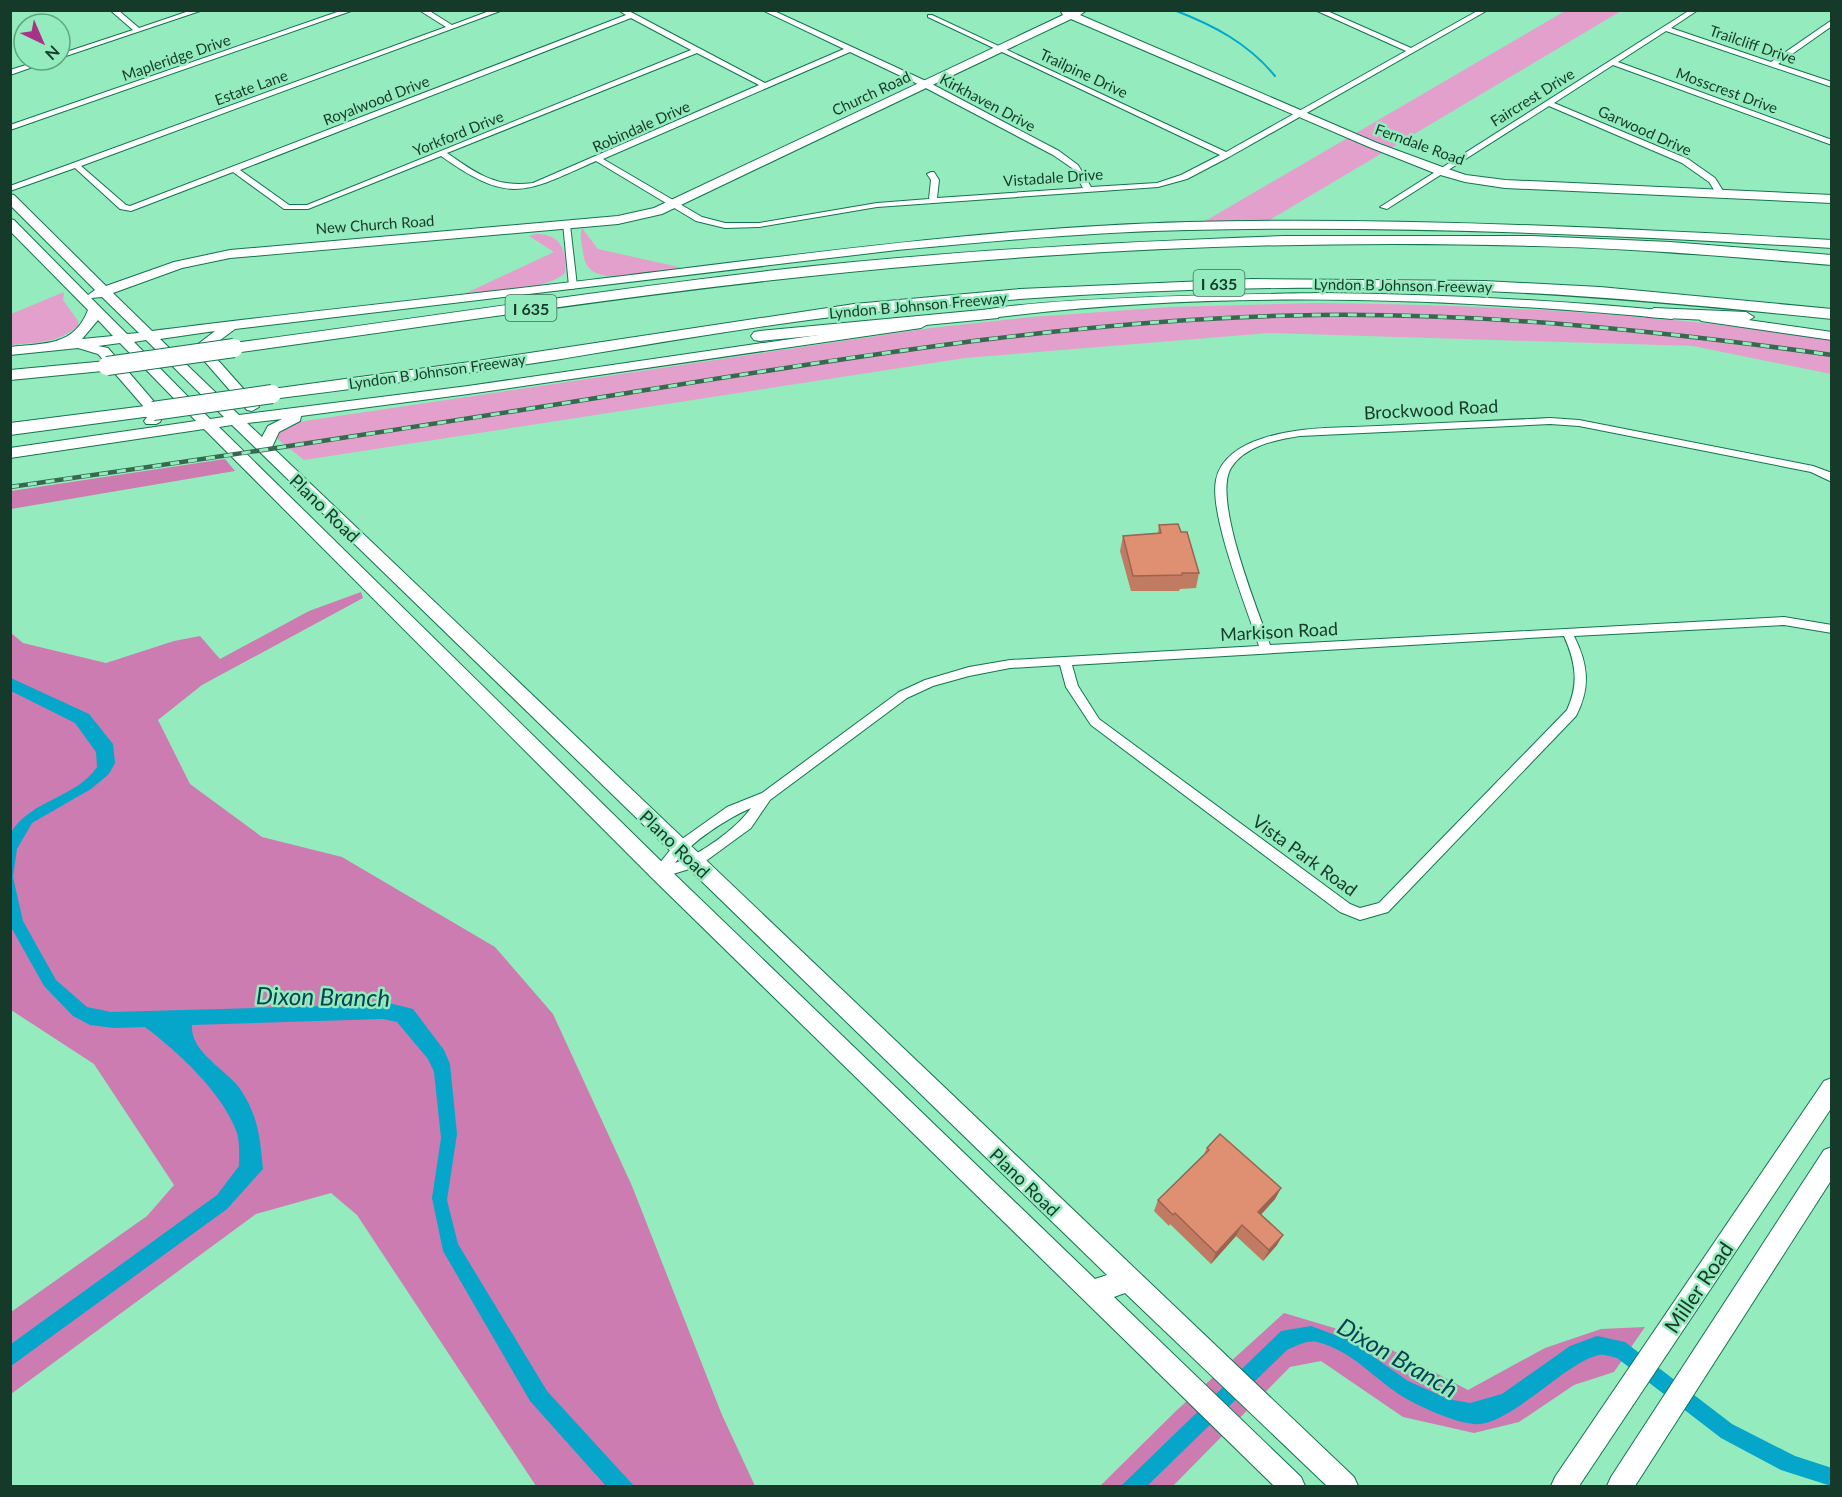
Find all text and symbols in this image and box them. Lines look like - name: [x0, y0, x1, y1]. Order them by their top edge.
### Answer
- north arrow: [12, 12, 72, 72]
- street label: Trailcliff Drive: [1707, 21, 1799, 67]
- street label: Mapleridge Drive: [119, 30, 233, 84]
- text: N: [42, 42, 64, 64]
- street label: Trailpine Drive: [1037, 45, 1131, 101]
- street label: Mosscrest Drive: [1674, 63, 1780, 117]
- street label: Faircrest Drive: [1487, 64, 1577, 130]
- street label: Estate Lane: [212, 65, 290, 109]
- street label: Church Road: [829, 67, 913, 119]
- street label: Kirkhaven Drive: [937, 69, 1039, 135]
- street label: Royalwood Drive: [320, 71, 432, 129]
- street label: Robindale Drive: [590, 96, 693, 156]
- street label: Garwood Drive: [1595, 101, 1695, 159]
- street label: Yorkford Drive: [410, 107, 506, 159]
- street label: Ferndale Road: [1373, 119, 1467, 169]
- street label: Vistadale Drive: [1002, 165, 1104, 189]
- street label: New Church Road: [315, 211, 435, 237]
- road number: I 635: [1194, 270, 1244, 296]
- street label: Lyndon B Johnson Freeway: [1314, 274, 1493, 296]
- street label: Lyndon B Johnson Freeway: [828, 288, 1008, 322]
- road number: I 635: [506, 295, 556, 321]
- street label: Lyndon B Johnson Freeway: [347, 350, 527, 392]
- street label: Brockwood Road: [1363, 394, 1499, 424]
- street label: Plano Road: [285, 469, 365, 547]
- street label: Markison Road: [1220, 617, 1338, 645]
- street label: Plano Road: [635, 805, 715, 883]
- street label: Vista Park Road: [1248, 810, 1362, 900]
- water label: Dixon Branch: [256, 980, 390, 1012]
- street label: Plano Road: [985, 1143, 1065, 1221]
- street label: Miller Road: [1658, 1237, 1738, 1337]
- water label: Dixon Branch: [1333, 1311, 1463, 1403]

